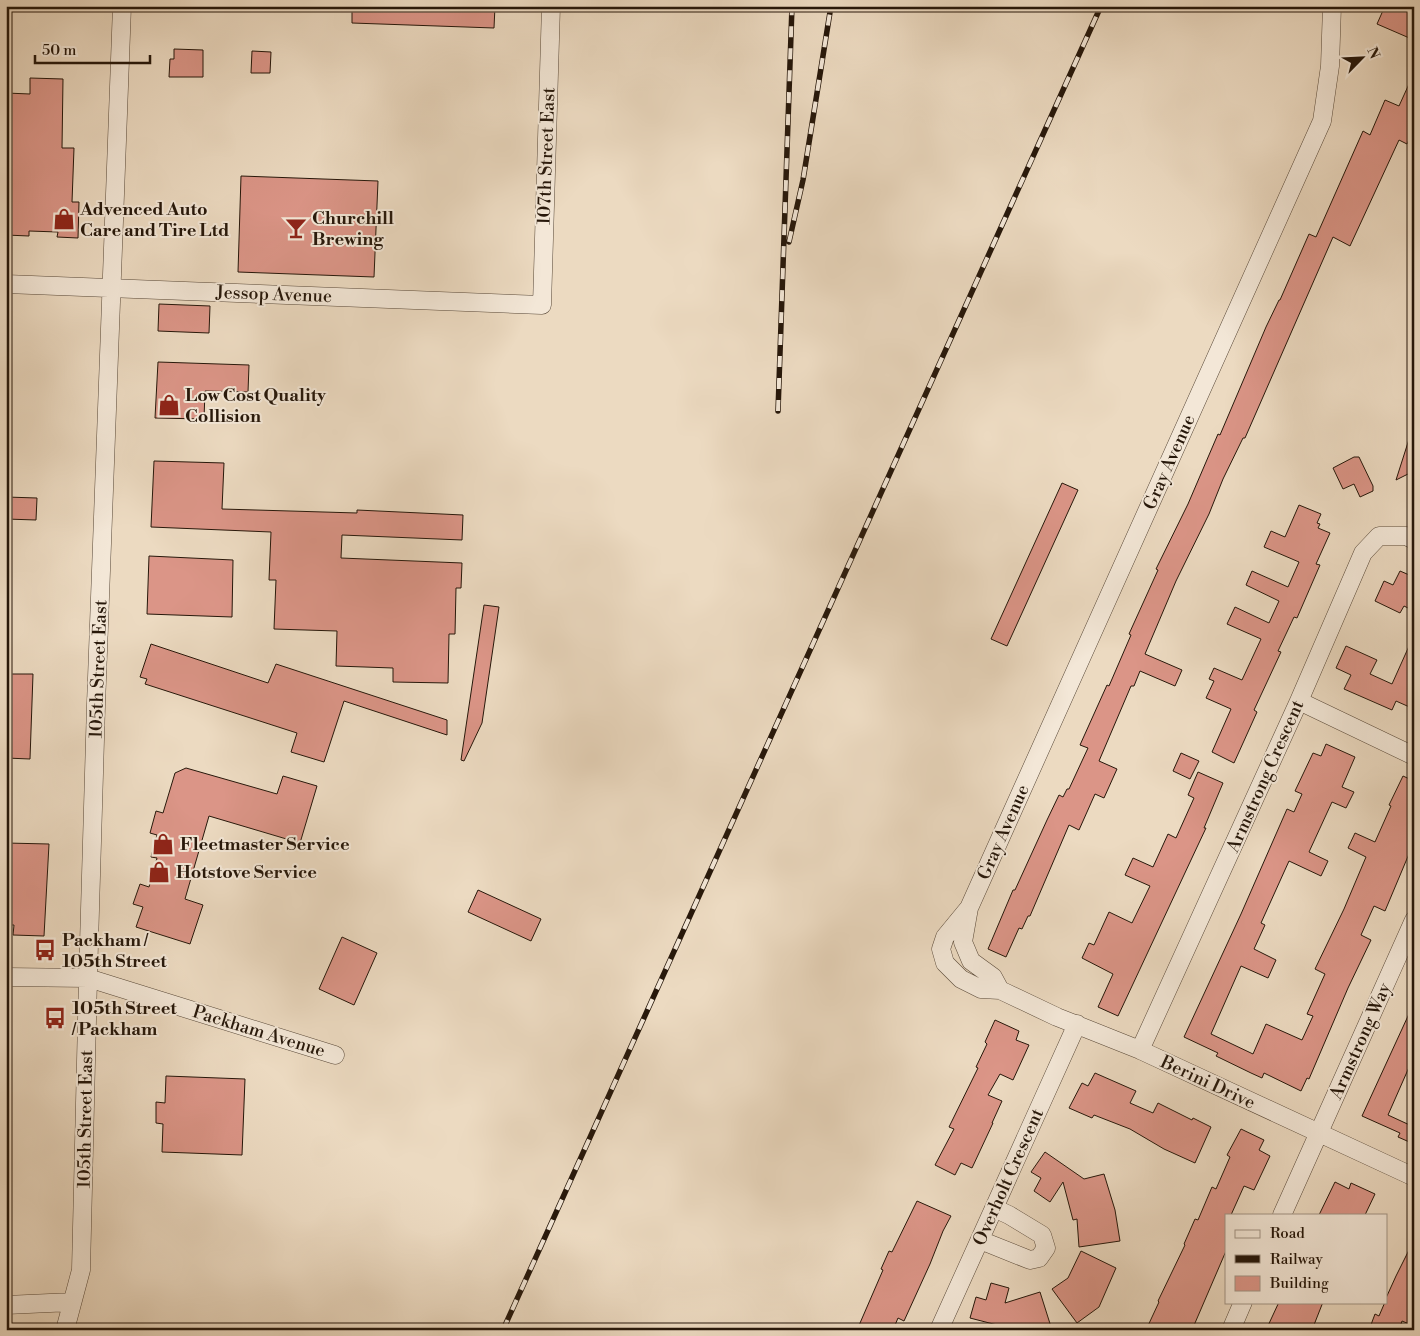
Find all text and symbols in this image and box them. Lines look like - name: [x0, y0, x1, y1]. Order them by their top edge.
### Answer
- scale bar: [35, 32, 150, 64]
- north arrow: [1338, 32, 1388, 82]
- text: 50 m: [42, 41, 76, 60]
- text: N: [1362, 44, 1383, 62]
- street label: 107th Street East: [533, 86, 560, 225]
- place label: Advenced Auto Care and Tire Ltd: [79, 198, 229, 242]
- shop icon: Advenced Auto Care and Tire Ltd: [51, 206, 77, 232]
- place label: Churchill Brewing: [312, 207, 394, 251]
- bar icon: Churchill Brewing: [283, 215, 309, 241]
- street label: Jessop Avenue: [215, 281, 332, 308]
- place label: Low Cost Quality Collision: [185, 384, 327, 428]
- shop icon: Low Cost Quality Collision: [156, 392, 182, 418]
- street label: Gray Avenue: [1138, 411, 1201, 513]
- street label: 105th Street East: [85, 599, 112, 739]
- street label: Armstrong Crescent: [1221, 696, 1310, 857]
- street label: Gray Avenue: [972, 781, 1035, 883]
- shop icon: Fleetmaster Service: [150, 831, 176, 857]
- place label: Fleetmaster Service: [180, 833, 350, 856]
- shop icon: Hotstove Service: [146, 859, 172, 885]
- place label: Hotstove Service: [176, 861, 317, 884]
- place label: Packham / 105th Street: [62, 929, 167, 973]
- bus stop icon: Packham / 105th Street: [32, 937, 58, 963]
- street label: Armstrong Way: [1324, 979, 1396, 1104]
- place label: 105th Street / Packham: [71, 997, 177, 1041]
- street label: Packham Avenue: [190, 1000, 328, 1063]
- bus stop icon: 105th Street / Packham: [42, 1005, 68, 1031]
- street label: 105th Street East: [73, 1049, 98, 1189]
- street label: Berini Drive: [1156, 1050, 1259, 1114]
- street label: Overholt Crescent: [968, 1104, 1049, 1249]
- legend: [1225, 1214, 1388, 1304]
- text: Road: [1270, 1224, 1305, 1243]
- text: Railway: [1270, 1250, 1324, 1269]
- text: Building: [1269, 1274, 1329, 1293]

